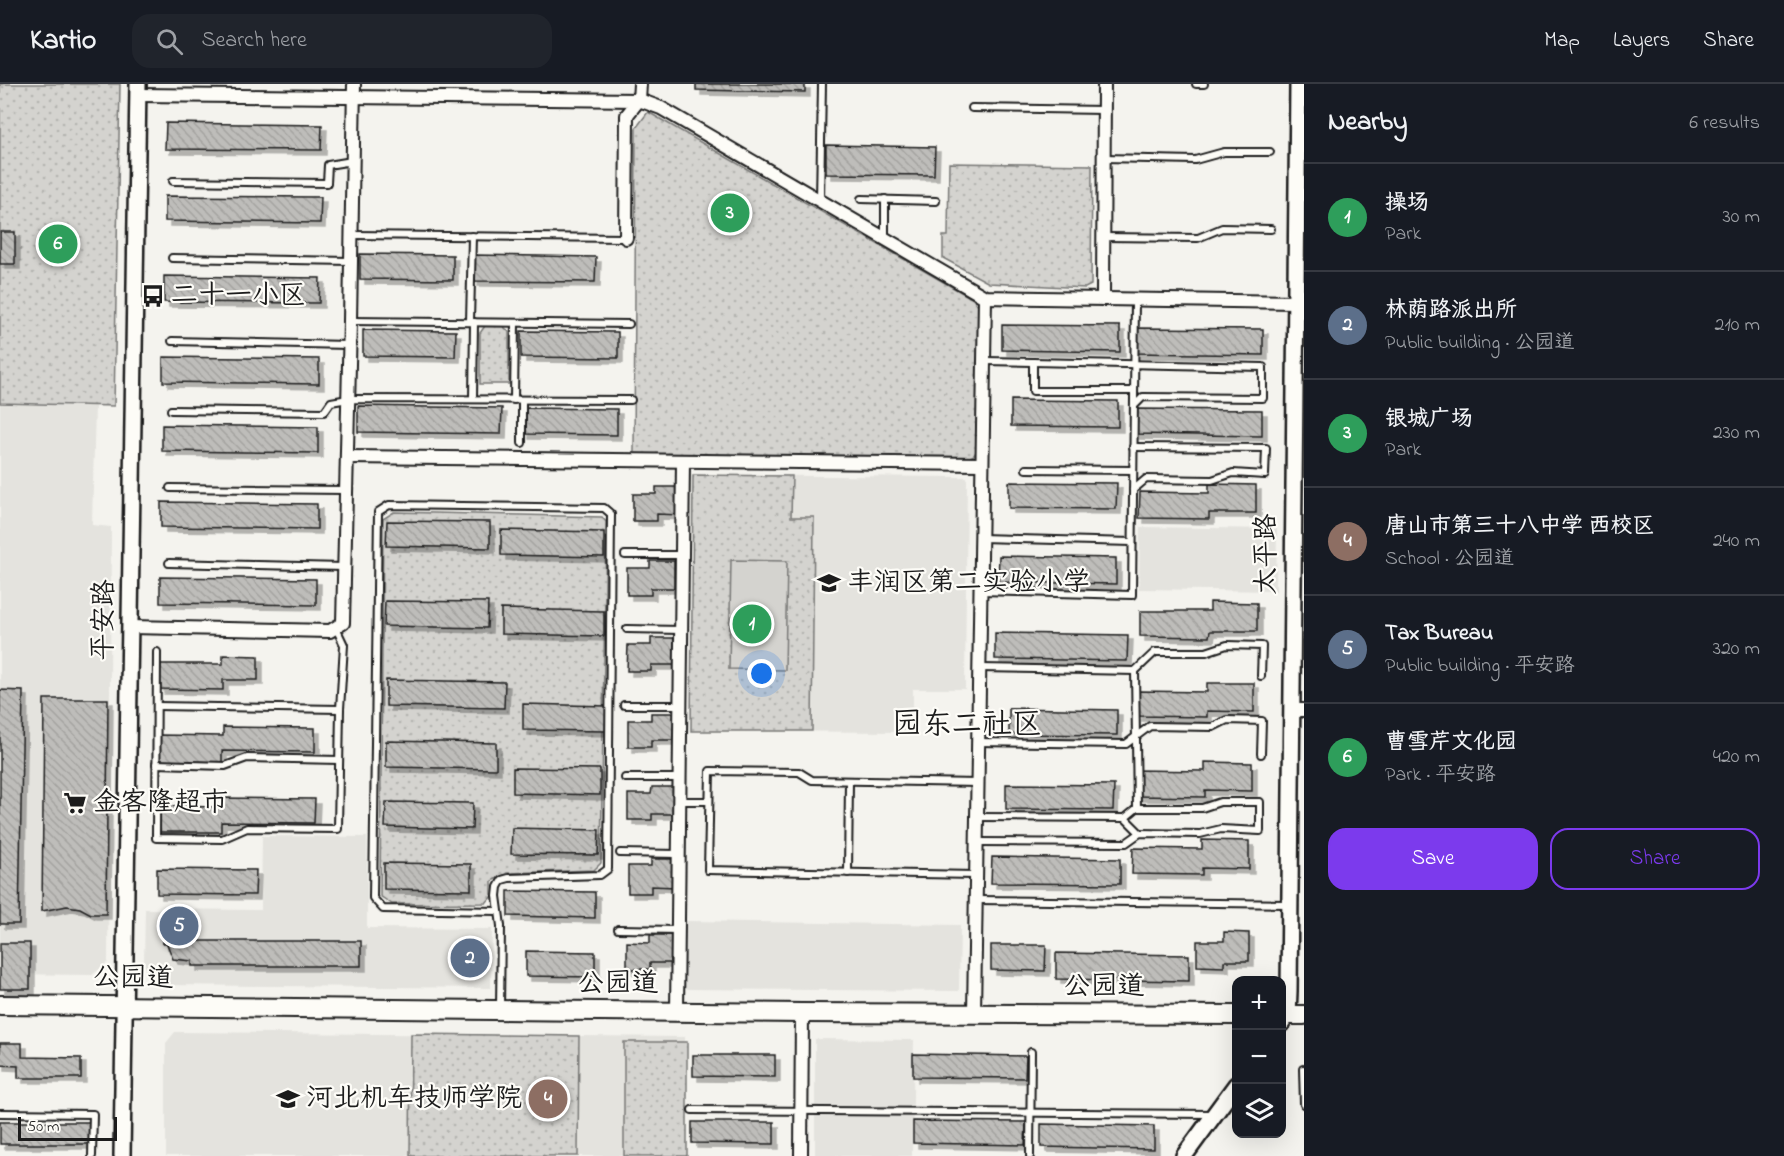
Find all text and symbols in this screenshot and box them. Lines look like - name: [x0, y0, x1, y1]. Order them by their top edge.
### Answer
- search box: [132, 14, 552, 68]
- text: Kartio: [30, 21, 96, 62]
- icon: search: [153, 25, 186, 58]
- text: Search here: [201, 25, 307, 57]
- text: Map: [1544, 26, 1580, 56]
- text: Layers: [1613, 26, 1670, 56]
- text: Share: [1703, 26, 1754, 56]
- text: Nearby: [1328, 104, 1407, 142]
- text: 6 results: [1689, 109, 1760, 138]
- text: 操场: [1385, 188, 1429, 220]
- pin: 3: [710, 190, 750, 236]
- text: 1: [1344, 203, 1351, 232]
- text: 30 m: [1723, 203, 1760, 232]
- text: Park: [1385, 220, 1421, 249]
- pin: 6: [38, 222, 78, 266]
- place label: 二十一小区: [171, 277, 306, 316]
- bus stop icon: 二十一小区: [140, 283, 166, 309]
- text: 林荫路派出所: [1385, 295, 1517, 327]
- text: 2: [1343, 311, 1352, 340]
- text: 210 m: [1715, 311, 1760, 340]
- text: Public building · 公园道: [1385, 329, 1574, 358]
- text: 银城广场: [1385, 404, 1473, 436]
- text: 3: [1343, 419, 1352, 448]
- text: 230 m: [1713, 419, 1760, 448]
- text: Park: [1385, 436, 1421, 465]
- text: 唐山市第三十八中学 西校区: [1385, 511, 1655, 543]
- street label: 太平路: [1248, 514, 1287, 595]
- text: 4: [1343, 527, 1352, 556]
- text: 240 m: [1713, 527, 1760, 556]
- text: School · 公园道: [1385, 545, 1514, 574]
- place label: 丰润区第二实验小学: [847, 564, 1090, 603]
- school or university icon: 丰润区第二实验小学: [816, 570, 842, 596]
- street label: 平安路: [85, 579, 125, 661]
- pin: 1: [732, 602, 771, 646]
- text: Tax Bureau: [1385, 618, 1493, 650]
- text: 5: [1342, 635, 1353, 664]
- text: 320 m: [1713, 635, 1760, 664]
- text: Public building · 平安路: [1385, 652, 1574, 681]
- your location: [747, 659, 776, 688]
- district label: 园东二社区: [892, 704, 1042, 748]
- text: 曹雪芹文化园: [1385, 727, 1517, 759]
- text: 6: [1343, 743, 1352, 772]
- text: 420 m: [1713, 743, 1760, 772]
- text: Park · 平安路: [1385, 761, 1495, 790]
- place label: 金客隆超市: [93, 784, 228, 823]
- supermarket icon: 金客隆超市: [62, 790, 88, 816]
- button: Save: [1328, 828, 1538, 890]
- button: Share: [1550, 828, 1760, 890]
- pin: 5: [160, 904, 198, 948]
- pin: 2: [450, 936, 490, 980]
- street label: 公园道: [92, 959, 174, 999]
- street label: 公园道: [578, 965, 659, 1004]
- street label: 公园道: [1064, 968, 1145, 1007]
- map controls: [1232, 976, 1286, 1138]
- button: +: [1232, 976, 1286, 1030]
- button: −: [1232, 1030, 1286, 1084]
- pin: 4: [528, 1076, 568, 1122]
- place label: 河北机车技师学院: [306, 1080, 522, 1119]
- button: layers: [1232, 1084, 1286, 1138]
- school or university icon: 河北机车技师学院: [275, 1086, 301, 1112]
- scale bar: [18, 1114, 117, 1142]
- text: 50 m: [27, 1115, 59, 1139]

